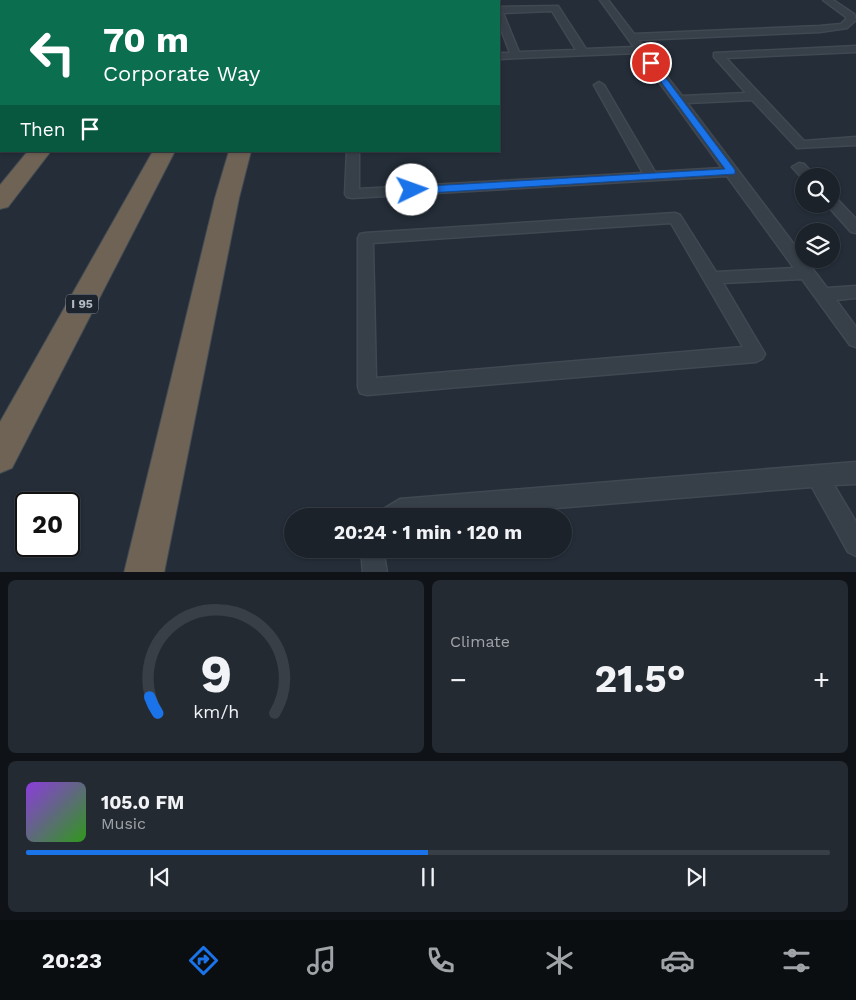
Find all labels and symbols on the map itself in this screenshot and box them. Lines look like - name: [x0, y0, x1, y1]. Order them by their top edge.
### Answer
- pin: [630, 42, 672, 84]
- position arrow: [385, 163, 437, 215]
- road number: I 95: [66, 294, 98, 314]
- speed limit sign: 20: [15, 492, 80, 557]

